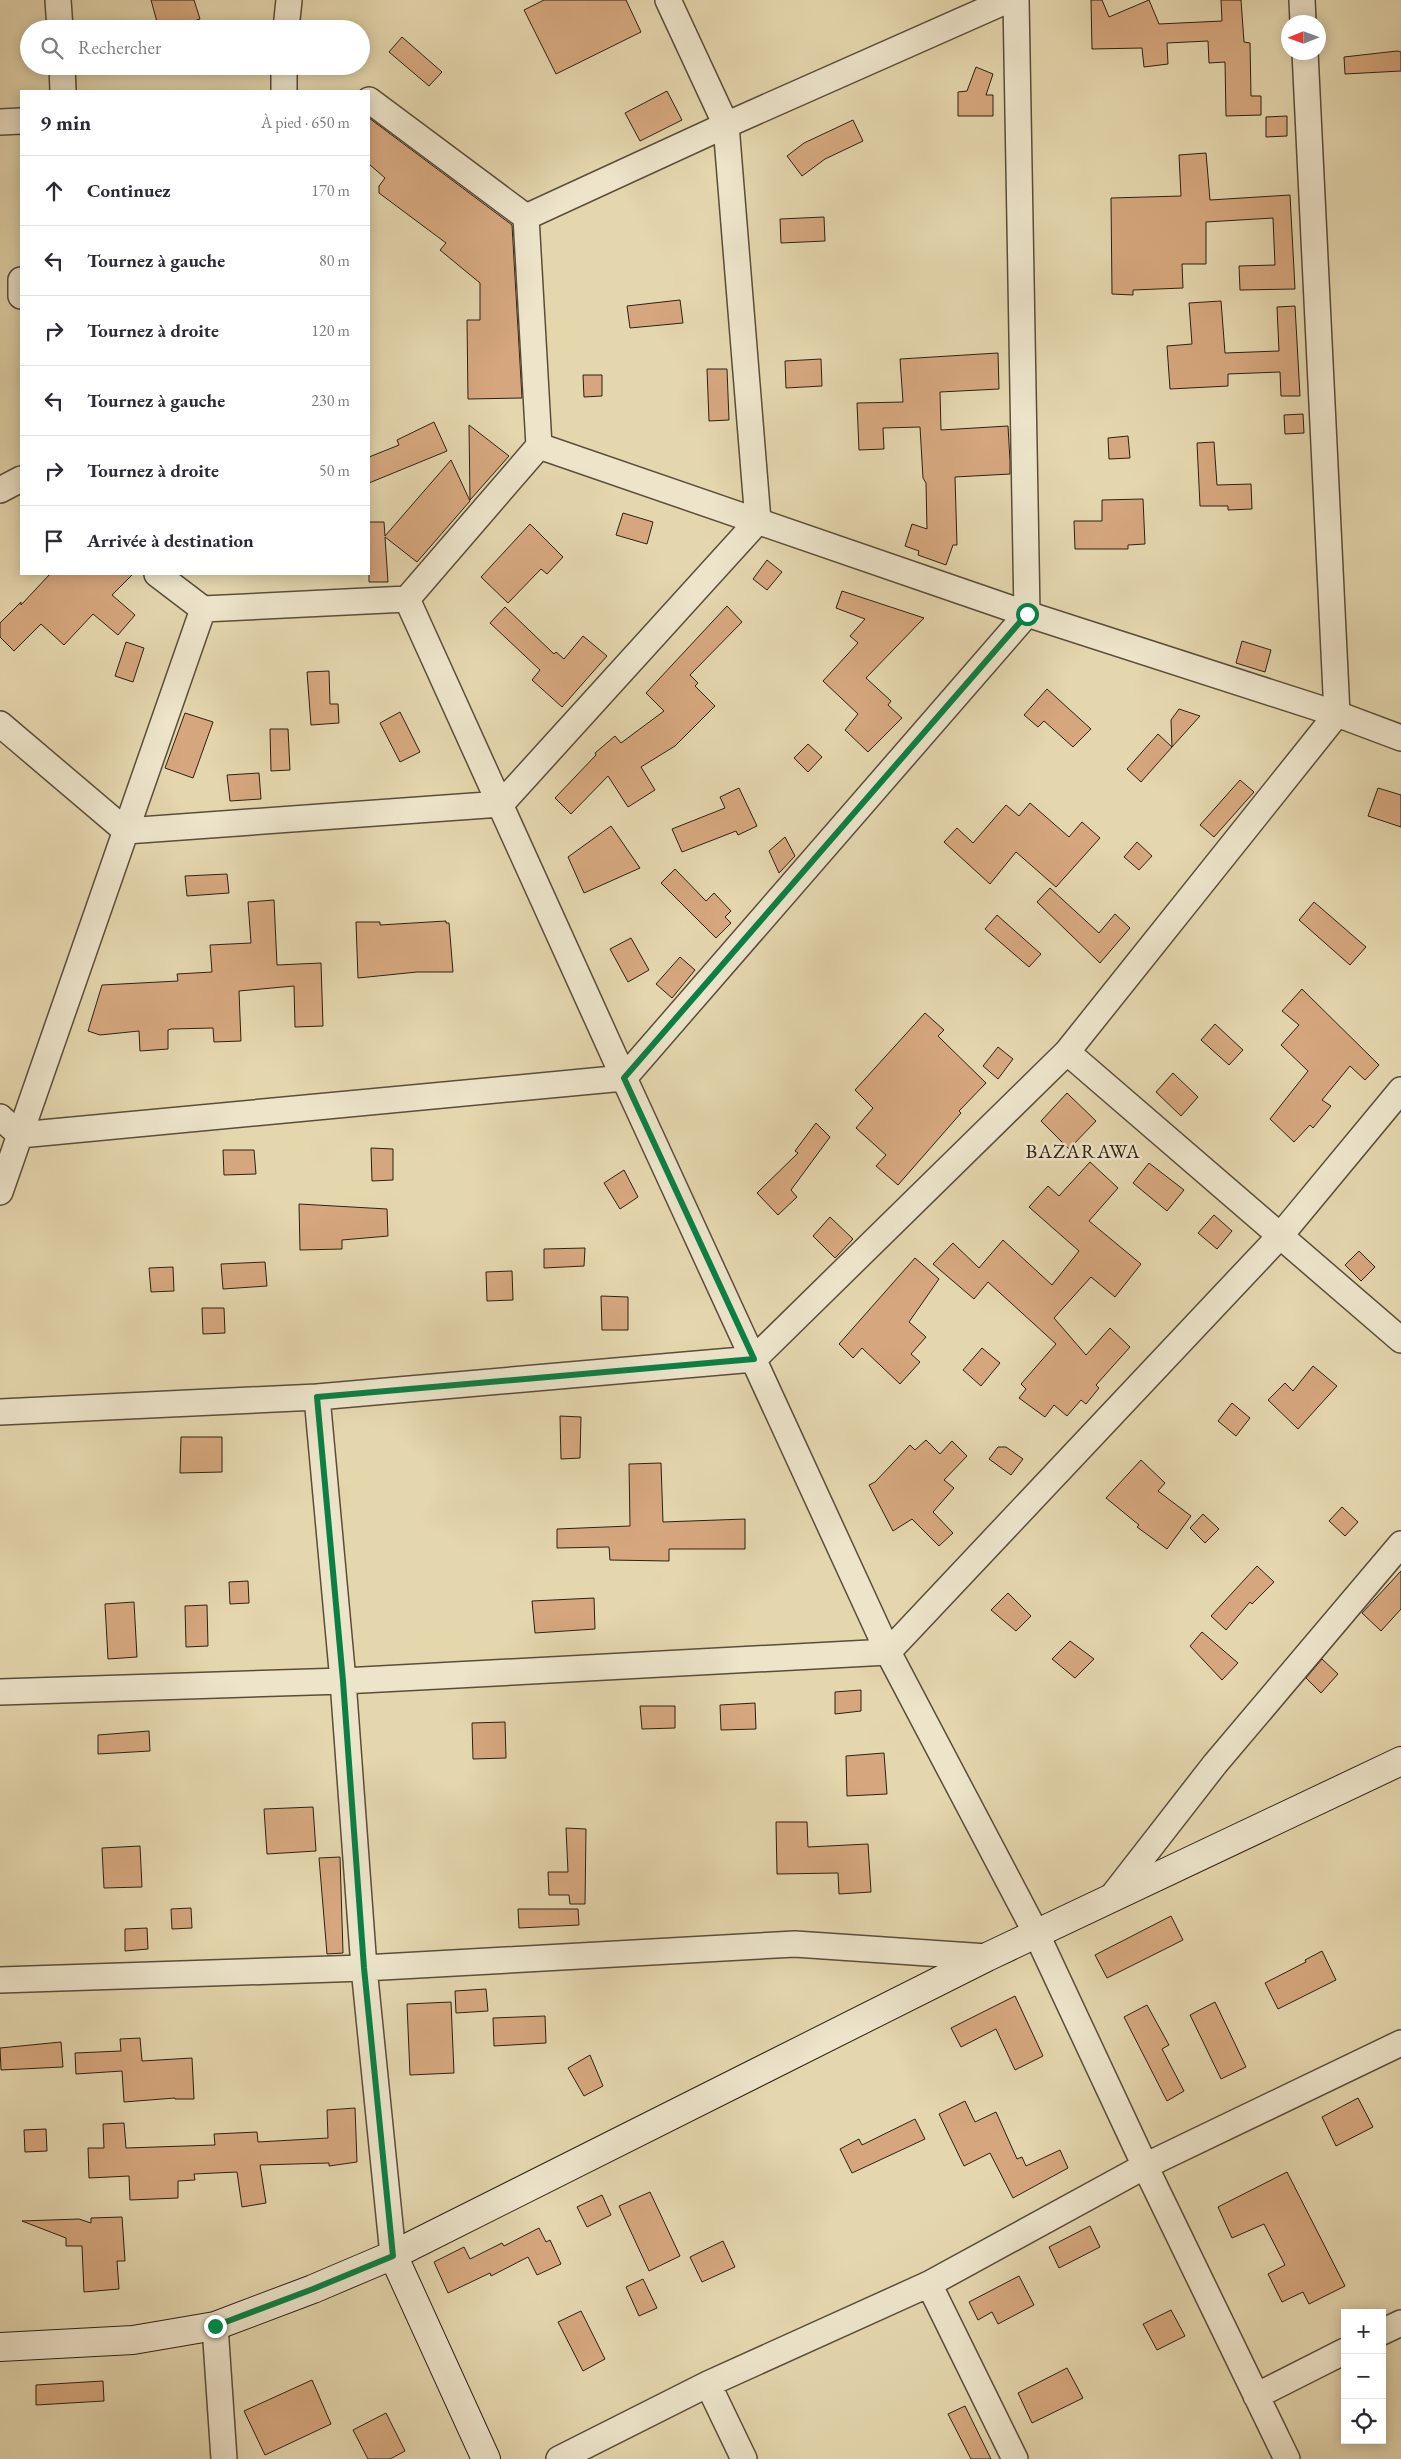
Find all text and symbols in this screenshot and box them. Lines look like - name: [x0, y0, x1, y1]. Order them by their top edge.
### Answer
- north arrow: [1281, 15, 1326, 60]
- search box: [20, 20, 370, 75]
- icon: search: [38, 34, 66, 62]
- text: Rechercher: [78, 35, 161, 60]
- text: 9 min: [40, 109, 91, 136]
- text: À pied · 650 m: [261, 112, 350, 133]
- icon: ahead: [40, 177, 68, 205]
- text: Continuez: [87, 178, 171, 203]
- text: 170 m: [311, 180, 350, 201]
- icon: left: [40, 247, 68, 275]
- text: Tournez à gauche: [87, 248, 225, 273]
- text: 80 m: [319, 250, 350, 271]
- icon: right: [40, 317, 68, 345]
- text: Tournez à droite: [87, 318, 219, 343]
- text: 120 m: [311, 320, 350, 341]
- icon: left: [40, 387, 68, 415]
- text: Tournez à gauche: [87, 388, 225, 413]
- text: 230 m: [311, 390, 350, 411]
- icon: right: [40, 457, 68, 485]
- text: Tournez à droite: [87, 458, 219, 483]
- text: 50 m: [319, 460, 350, 481]
- icon: arrive: [40, 527, 68, 555]
- text: Arrivée à destination: [87, 528, 254, 553]
- route start: [1016, 603, 1039, 626]
- district label: BAZARAWA: [1025, 1138, 1141, 1164]
- map controls: [1341, 2309, 1386, 2444]
- button: +: [1341, 2309, 1386, 2354]
- route end: [204, 2315, 227, 2338]
- button: −: [1341, 2354, 1386, 2399]
- button: locate: [1341, 2399, 1386, 2444]

